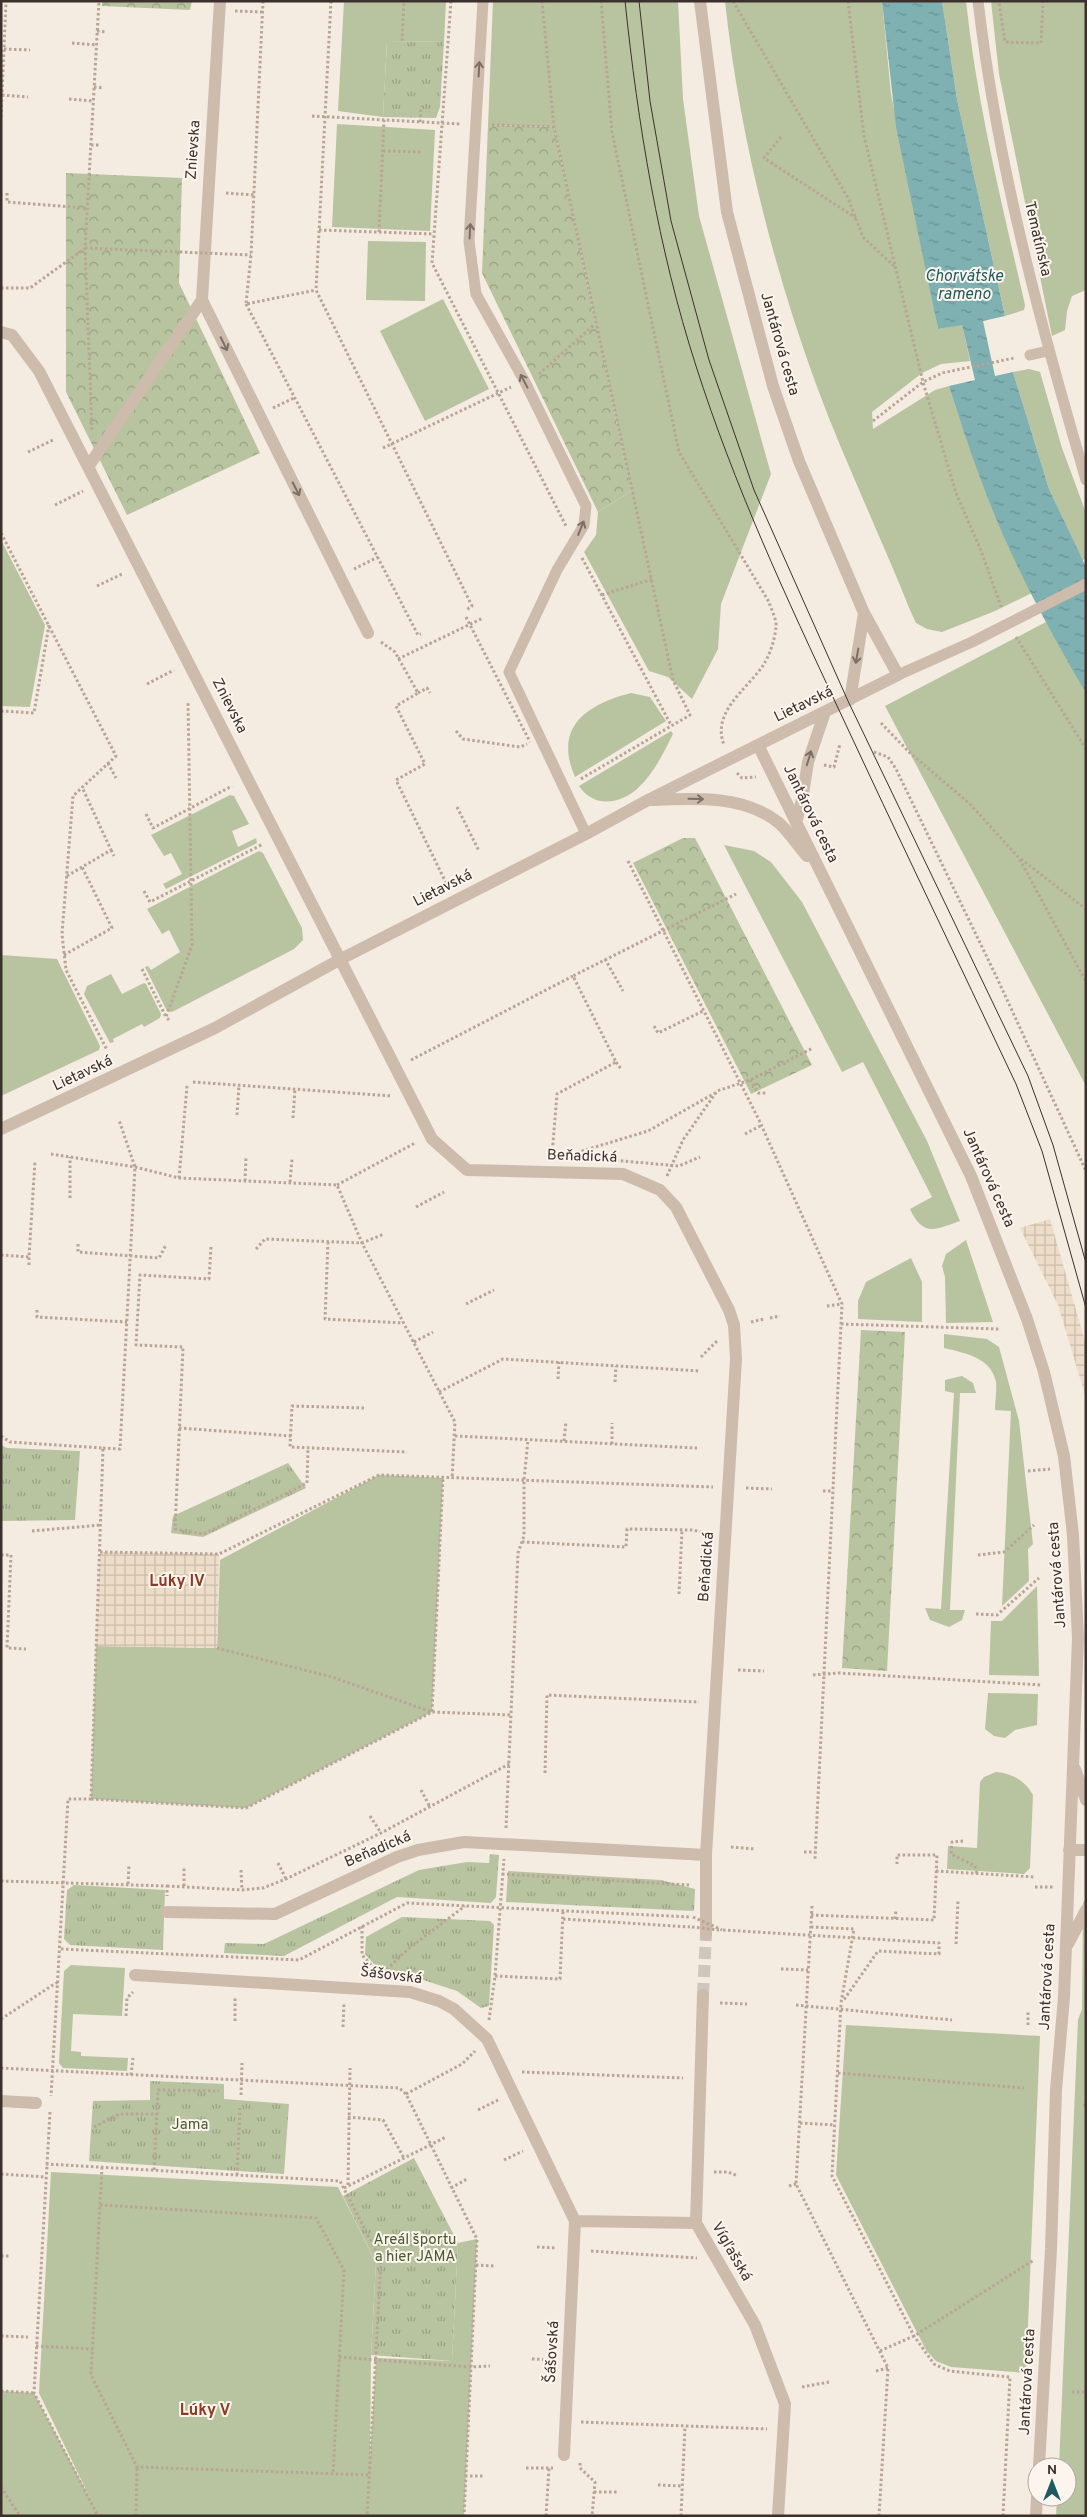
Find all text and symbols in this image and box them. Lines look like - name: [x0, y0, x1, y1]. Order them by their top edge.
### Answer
- one-way arrow: [475, 61, 484, 77]
- street label: Znievska: [182, 120, 206, 180]
- street label: Tematínska: [1019, 200, 1055, 278]
- one-way arrow: [466, 224, 475, 240]
- water label: Chorvátske rameno: [925, 267, 1004, 305]
- street label: Jantárová cesta: [755, 290, 803, 398]
- one-way arrow: [219, 336, 229, 351]
- one-way arrow: [519, 374, 528, 389]
- one-way arrow: [292, 481, 301, 496]
- one-way arrow: [577, 521, 587, 536]
- one-way arrow: [851, 648, 861, 664]
- street label: Znievska: [207, 675, 251, 737]
- street label: Lietavská: [771, 682, 837, 728]
- one-way arrow: [805, 751, 815, 767]
- street label: Jantárová cesta: [778, 762, 842, 866]
- one-way arrow: [688, 794, 704, 804]
- street label: Lietavská: [410, 866, 476, 912]
- street label: Lietavská: [50, 1052, 116, 1096]
- street label: Jantárová cesta: [958, 1125, 1018, 1231]
- street label: Beňadická: [547, 1146, 618, 1168]
- street label: Jantárová cesta: [1045, 1521, 1071, 1629]
- street label: Beňadická: [695, 1531, 719, 1603]
- district label: Lúky IV: [149, 1572, 205, 1592]
- street label: Beňadická: [342, 1827, 414, 1872]
- street label: Jantárová cesta: [1036, 1923, 1060, 2031]
- street label: Šášovská: [359, 1961, 423, 1989]
- park label: Jama: [172, 2116, 208, 2135]
- street label: Vígľašská: [706, 2219, 756, 2285]
- park label: Areál športu a hier JAMA: [374, 2231, 456, 2267]
- street label: Šášovská: [540, 2320, 564, 2384]
- street label: Jantárová cesta: [1016, 2328, 1040, 2436]
- district label: Lúky V: [180, 2401, 230, 2421]
- north arrow: [1027, 2457, 1077, 2507]
- text: N: [1047, 2462, 1057, 2479]

